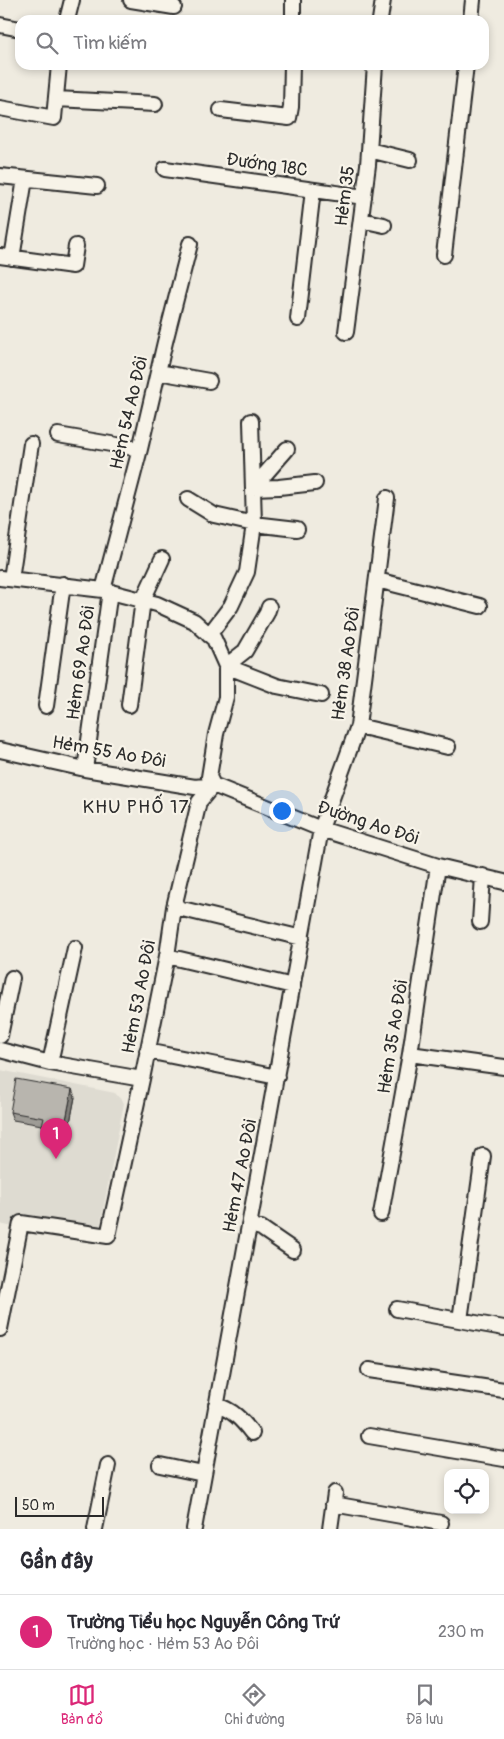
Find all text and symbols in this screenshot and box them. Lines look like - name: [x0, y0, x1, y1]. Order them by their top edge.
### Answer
- search box: [15, 15, 489, 70]
- icon: search: [33, 29, 61, 57]
- text: Tìm kiếm: [73, 31, 147, 55]
- street label: Đướng 18C: [225, 148, 309, 182]
- street label: Hẻm 35: [330, 165, 360, 227]
- street label: Hẻm 54 Ao Đôi: [105, 354, 153, 472]
- street label: Hẻm 69 Ao Đôi: [62, 605, 100, 721]
- street label: Hẻm 38 Ao Đôi: [327, 606, 365, 722]
- street label: Hẻm 55 Ao Đôi: [51, 731, 167, 773]
- district label: KHU PHỐ 17: [82, 793, 190, 819]
- street label: Đường Ao Đôi: [314, 796, 422, 850]
- your location: [269, 798, 295, 824]
- street label: Hẻm 53 Ao Đôi: [117, 938, 161, 1056]
- street label: Hẻm 35 Ao Đôi: [373, 978, 413, 1096]
- street label: Hẻm 47 Ao Đôi: [218, 1117, 262, 1235]
- pin: 1: [40, 1118, 72, 1159]
- map controls: [444, 1469, 489, 1514]
- button: locate: [444, 1469, 489, 1514]
- scale bar: [15, 1494, 104, 1517]
- text: 50 m: [22, 1497, 55, 1514]
- text: Gần đây: [20, 1548, 93, 1575]
- text: Trường Tiểu học Nguyễn Công Trứ: [67, 1610, 341, 1634]
- text: 1: [33, 1622, 39, 1642]
- text: 230 m: [438, 1622, 484, 1642]
- text: Trường học · Hẻm 53 Ao Đôi: [67, 1634, 259, 1654]
- tab: Bản đồ: [61, 1681, 103, 1728]
- tab: Chỉ đường: [224, 1681, 285, 1728]
- tab: Đã lưu: [406, 1681, 443, 1728]

